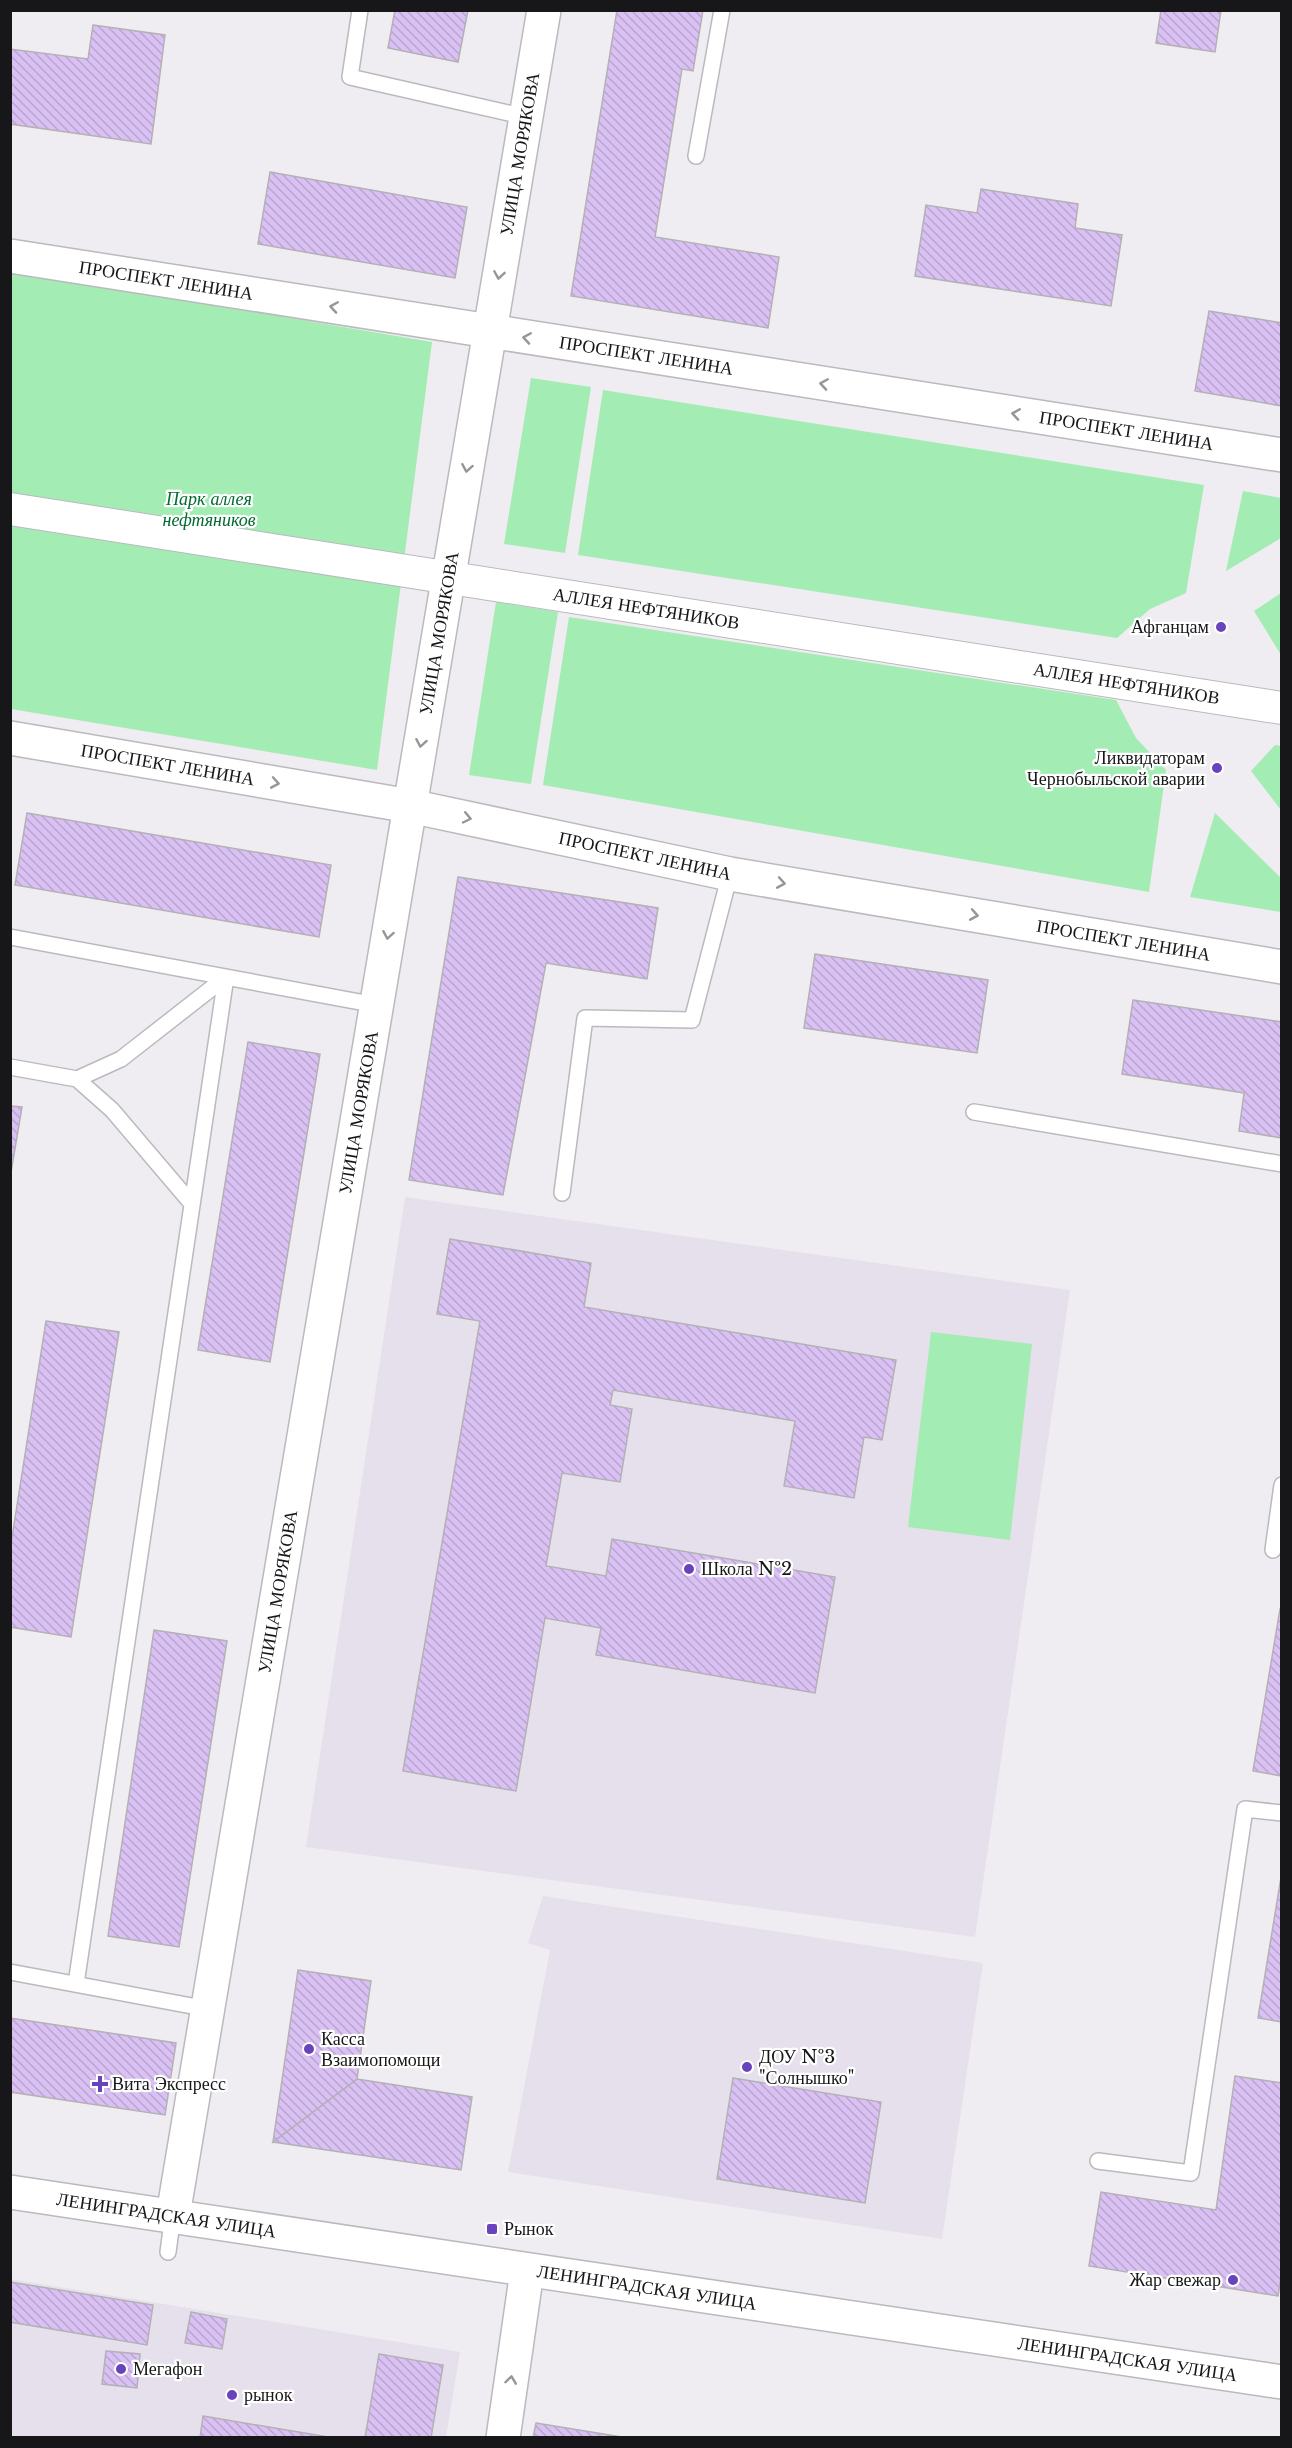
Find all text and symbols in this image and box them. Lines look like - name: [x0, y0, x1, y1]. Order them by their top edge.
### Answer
- street label: УЛИЦА МОРЯКОВА: [495, 71, 544, 237]
- street label: ПРОСПЕКТ ЛЕНИНА: [78, 256, 255, 305]
- one-way arrow: [494, 271, 506, 280]
- one-way arrow: [330, 302, 339, 314]
- street label: ПРОСПЕКТ ЛЕНИНА: [558, 331, 735, 380]
- one-way arrow: [522, 332, 532, 344]
- one-way arrow: [819, 378, 828, 390]
- street label: ПРОСПЕКТ ЛЕНИНА: [1038, 406, 1215, 455]
- one-way arrow: [1012, 408, 1021, 420]
- one-way arrow: [461, 462, 474, 472]
- park label: Парк аллея нефтяников: [162, 488, 256, 531]
- street label: УЛИЦА МОРЯКОВА: [415, 550, 464, 717]
- street label: АЛЛЕЯ НЕФТЯНИКОВ: [552, 583, 741, 634]
- place label: Афганцам: [1131, 616, 1209, 638]
- marker: Афганцам: [1214, 620, 1228, 634]
- street label: АЛЛЕЯ НЕФТЯНИКОВ: [1032, 658, 1221, 709]
- one-way arrow: [415, 737, 428, 747]
- street label: ПРОСПЕКТ ЛЕНИНА: [79, 739, 256, 790]
- place label: Ликвидаторам Чернобыльской аварии: [1027, 747, 1205, 790]
- marker: Ликвидаторам Чернобыльской аварии: [1210, 761, 1224, 775]
- one-way arrow: [271, 777, 280, 789]
- one-way arrow: [462, 811, 472, 824]
- street label: ПРОСПЕКТ ЛЕНИНА: [557, 827, 733, 885]
- one-way arrow: [776, 876, 786, 889]
- one-way arrow: [969, 909, 978, 921]
- street label: ПРОСПЕКТ ЛЕНИНА: [1035, 915, 1212, 966]
- one-way arrow: [383, 930, 395, 940]
- street label: УЛИЦА МОРЯКОВА: [334, 1029, 383, 1196]
- street label: УЛИЦА МОРЯКОВА: [253, 1508, 302, 1675]
- place label: Школа №2: [701, 1558, 792, 1580]
- marker: Школа №2: [682, 1562, 696, 1576]
- place label: Касса Взаимопомощи: [321, 2028, 441, 2071]
- marker: Касса Взаимопомощи: [302, 2042, 316, 2056]
- place label: ДОУ №3 "Солнышко": [759, 2046, 854, 2089]
- marker: ДОУ №3 "Солнышко": [740, 2060, 754, 2074]
- place label: Вита Экспресс: [112, 2073, 226, 2095]
- marker: Вита Экспресс: [93, 2077, 107, 2091]
- street label: ЛЕНИНГРАДСКАЯ УЛИЦА: [55, 2188, 278, 2243]
- place label: Рынок: [504, 2218, 554, 2240]
- marker: Рынок: [485, 2222, 499, 2236]
- street label: ЛЕНИНГРАДСКАЯ УЛИЦА: [536, 2260, 758, 2315]
- place label: Жар свежар: [1129, 2269, 1221, 2291]
- marker: Жар свежар: [1226, 2273, 1240, 2287]
- street label: ЛЕНИНГРАДСКАЯ УЛИЦА: [1016, 2332, 1239, 2386]
- place label: Мегафон: [133, 2358, 203, 2380]
- marker: Мегафон: [114, 2362, 128, 2376]
- one-way arrow: [505, 2375, 517, 2384]
- place label: рынок: [244, 2384, 293, 2406]
- marker: рынок: [225, 2388, 239, 2402]

